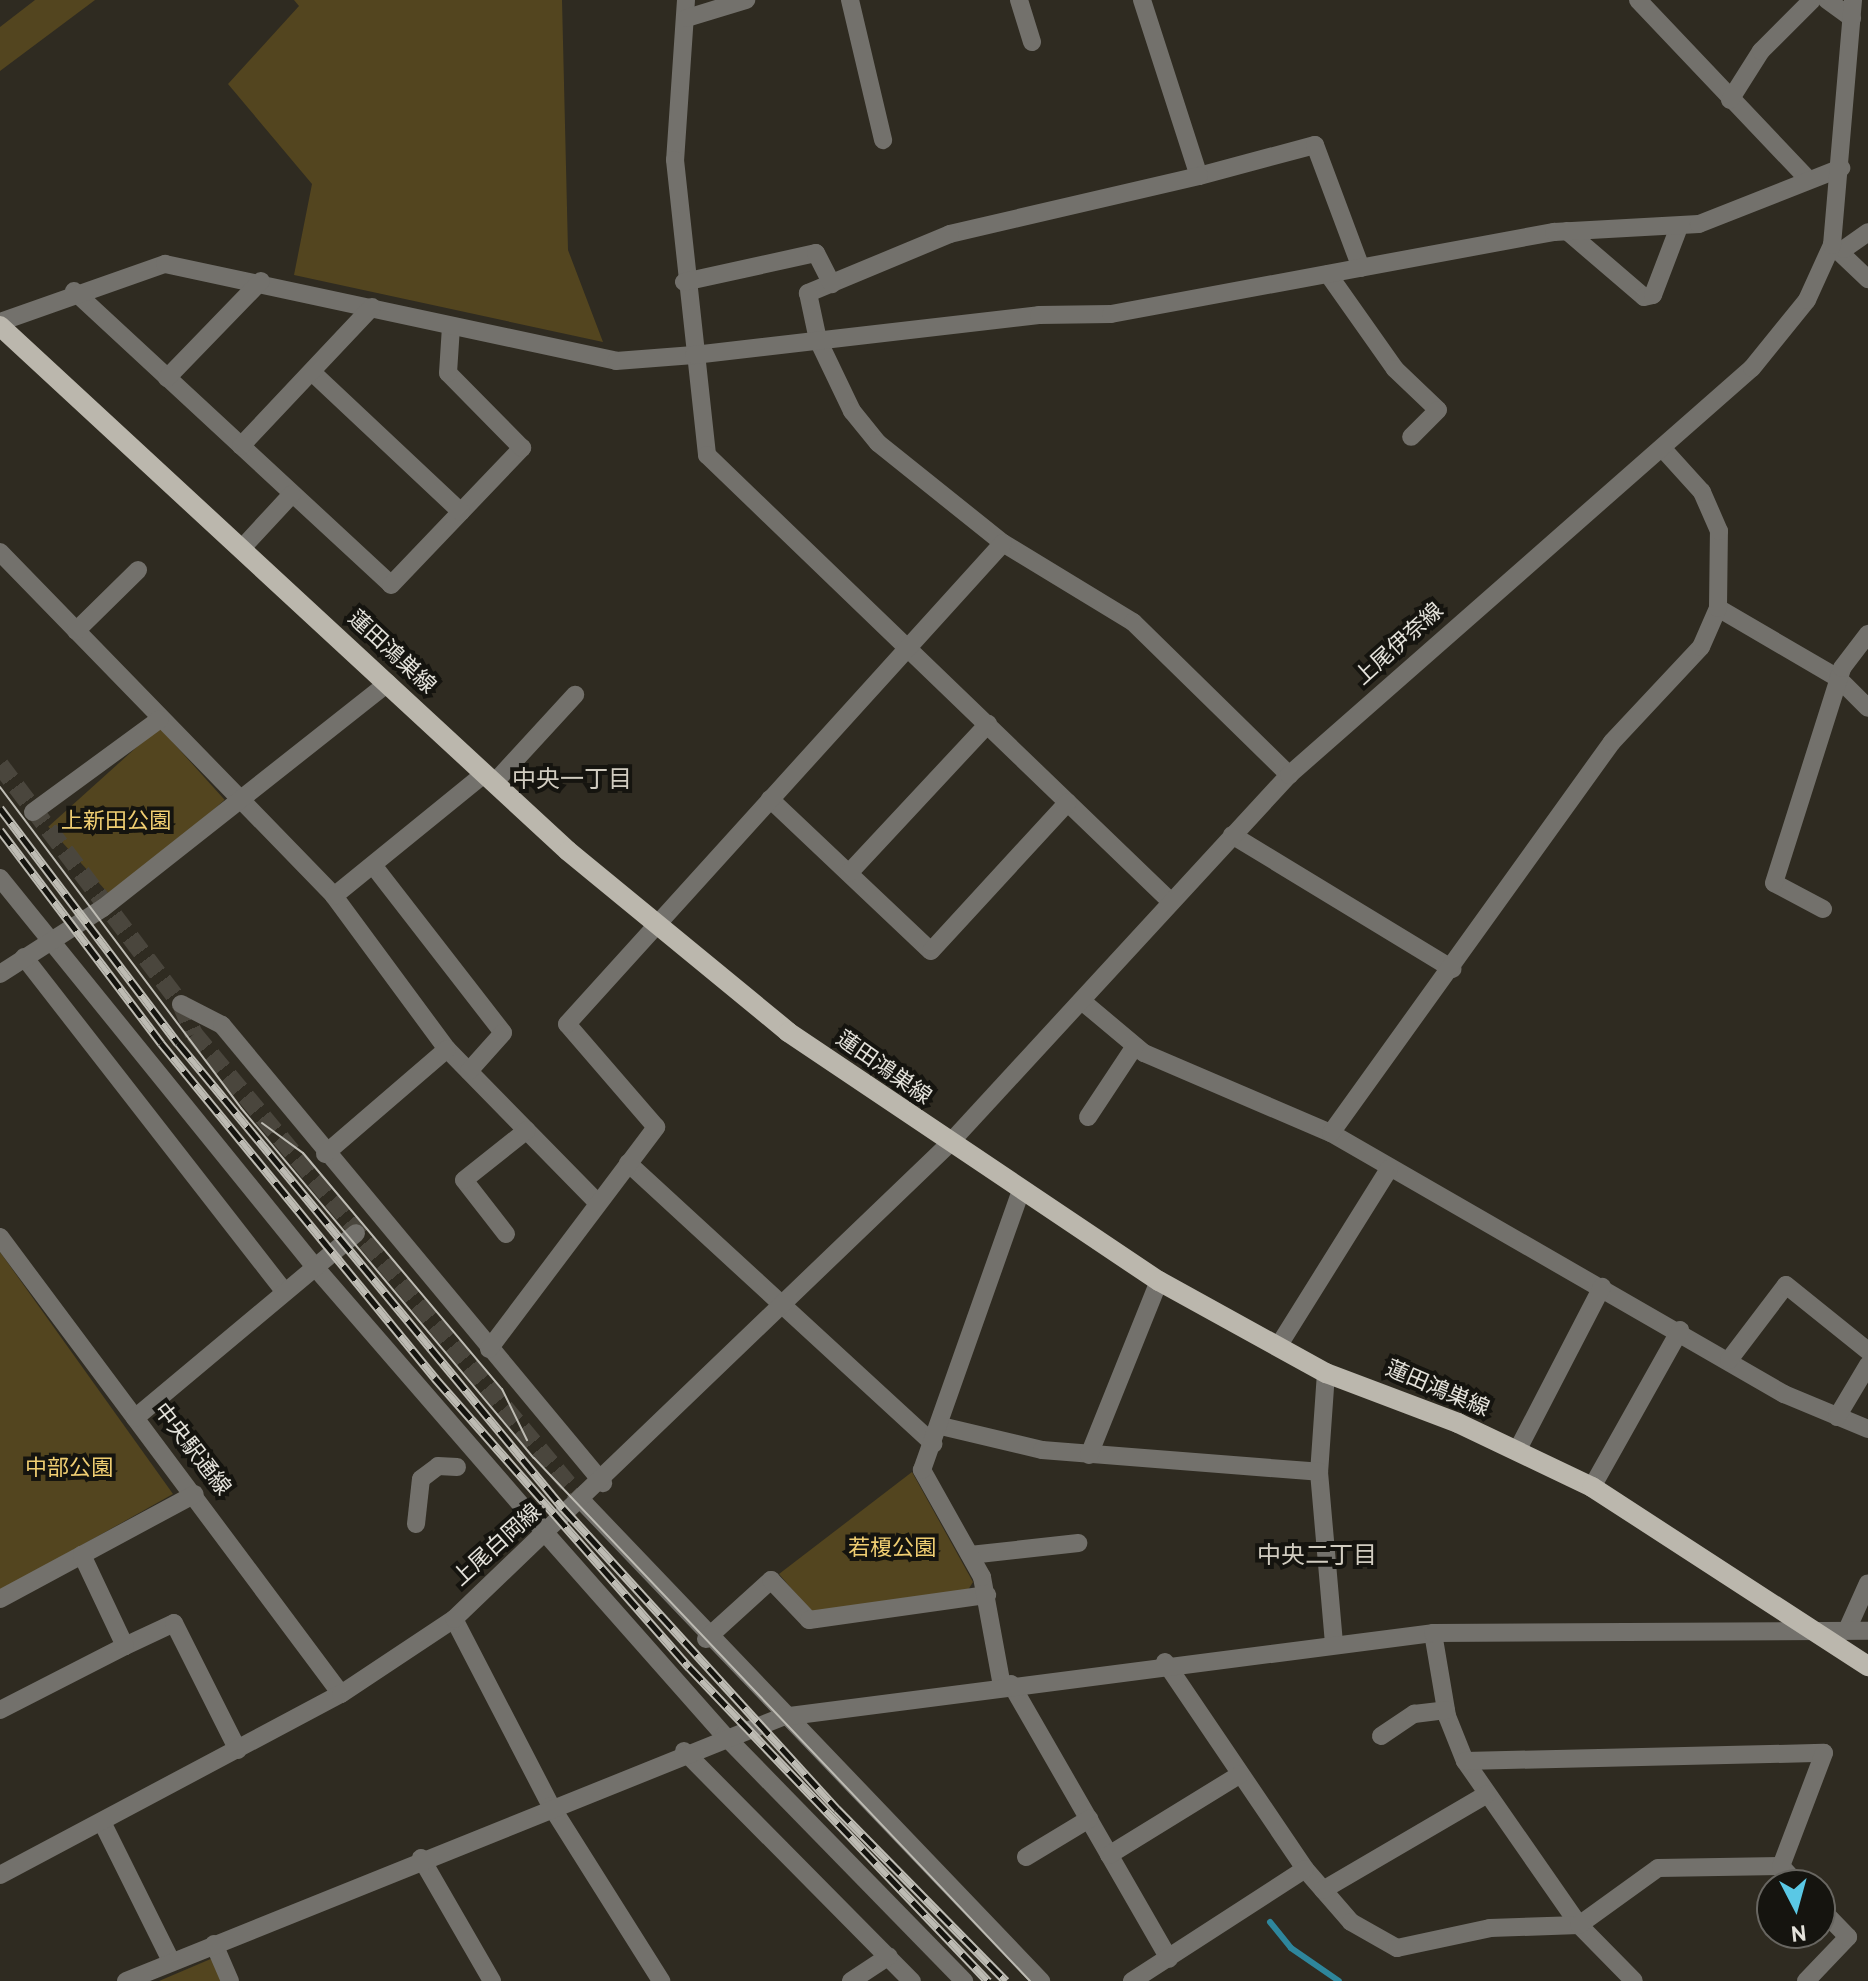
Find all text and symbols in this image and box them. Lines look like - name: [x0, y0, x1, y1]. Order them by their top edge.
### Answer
- street label: 上尾伊奈線: [1350, 598, 1450, 692]
- street label: 蓮田鴻巣線: [342, 606, 440, 700]
- district label: 中央一丁目: [512, 768, 632, 796]
- park label: 上新田公園: [61, 810, 171, 836]
- street label: 蓮田鴻巣線: [830, 1027, 936, 1111]
- street label: 蓮田鴻巣線: [1381, 1356, 1493, 1424]
- street label: 中央駅通線: [147, 1399, 235, 1501]
- park label: 中部公園: [25, 1457, 113, 1483]
- street label: 上尾白岡線: [448, 1499, 548, 1593]
- park label: 若榎公園: [848, 1537, 936, 1563]
- district label: 中央二丁目: [1257, 1544, 1377, 1572]
- north arrow: [1756, 1869, 1836, 1949]
- text: N: [1789, 1917, 1808, 1946]

